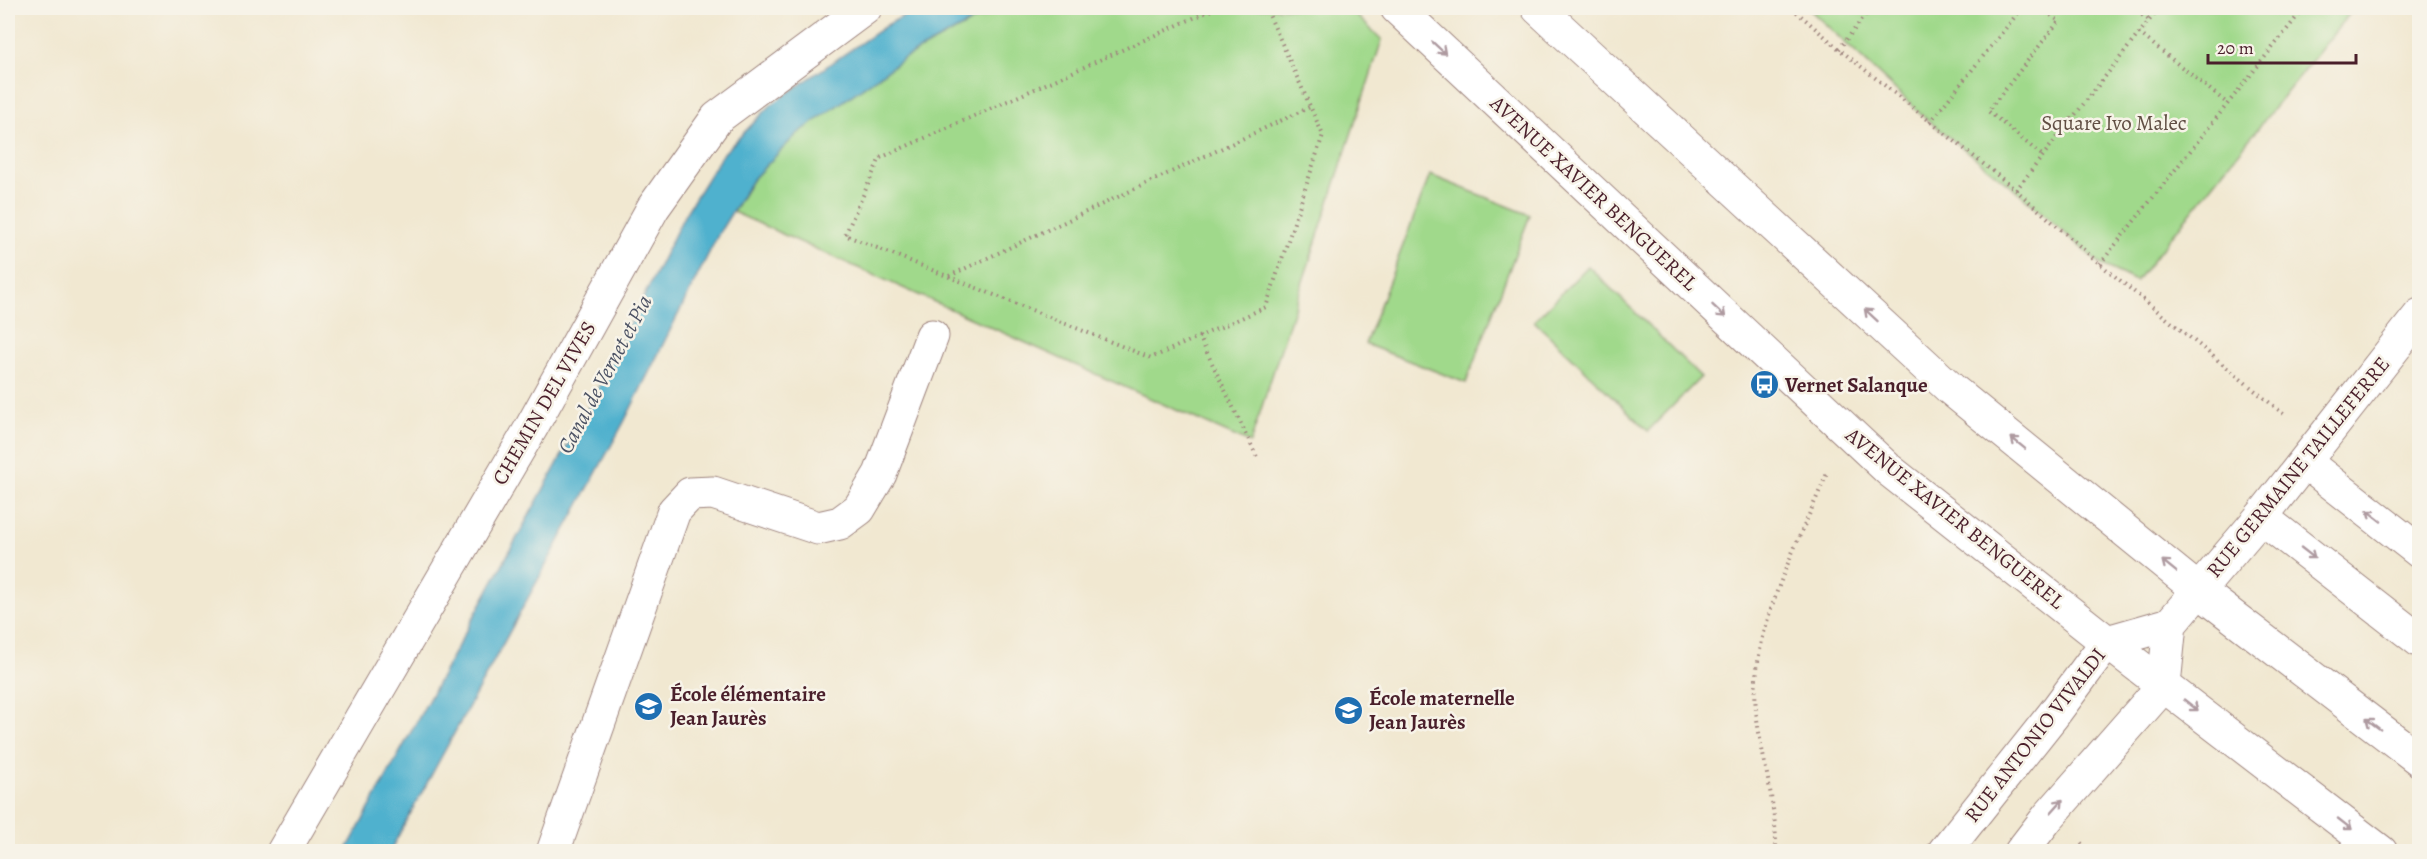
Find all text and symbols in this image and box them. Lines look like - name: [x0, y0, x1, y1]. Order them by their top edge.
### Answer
- scale bar: [2208, 27, 2356, 65]
- text: 20 m: [2217, 36, 2254, 60]
- one-way arrow: [1432, 40, 1447, 55]
- street label: AVENUE XAVIER BENGUEREL: [1484, 89, 1704, 297]
- park label: Square Ivo Malec: [2041, 109, 2187, 137]
- water label: Canal de Vernet et Pia: [550, 290, 659, 459]
- one-way arrow: [1712, 303, 1727, 318]
- one-way arrow: [1864, 308, 1879, 322]
- street label: CHEMIN DEL VIVES: [486, 316, 602, 490]
- street label: RUE GERMAINE TAILLEFERRE: [2200, 351, 2396, 583]
- bus stop icon: Vernet Salanque: [1748, 369, 1780, 401]
- place label: Vernet Salanque: [1784, 371, 1928, 399]
- street label: AVENUE XAVIER BENGUEREL: [1839, 420, 2070, 615]
- one-way arrow: [2010, 437, 2026, 450]
- one-way arrow: [2366, 509, 2382, 522]
- one-way arrow: [2299, 547, 2315, 560]
- one-way arrow: [2161, 560, 2177, 573]
- street label: RUE ANTONIO VIVALDI: [1958, 642, 2112, 828]
- place label: École élémentaire Jean Jaurès: [670, 680, 826, 732]
- place label: École maternelle Jean Jaurès: [1369, 684, 1515, 736]
- school or university icon: École élémentaire Jean Jaurès: [633, 690, 665, 722]
- school or university icon: École maternelle Jean Jaurès: [1332, 694, 1364, 726]
- one-way arrow: [2182, 698, 2198, 711]
- one-way arrow: [2365, 718, 2381, 731]
- one-way arrow: [2050, 799, 2064, 814]
- one-way arrow: [2337, 817, 2353, 830]

